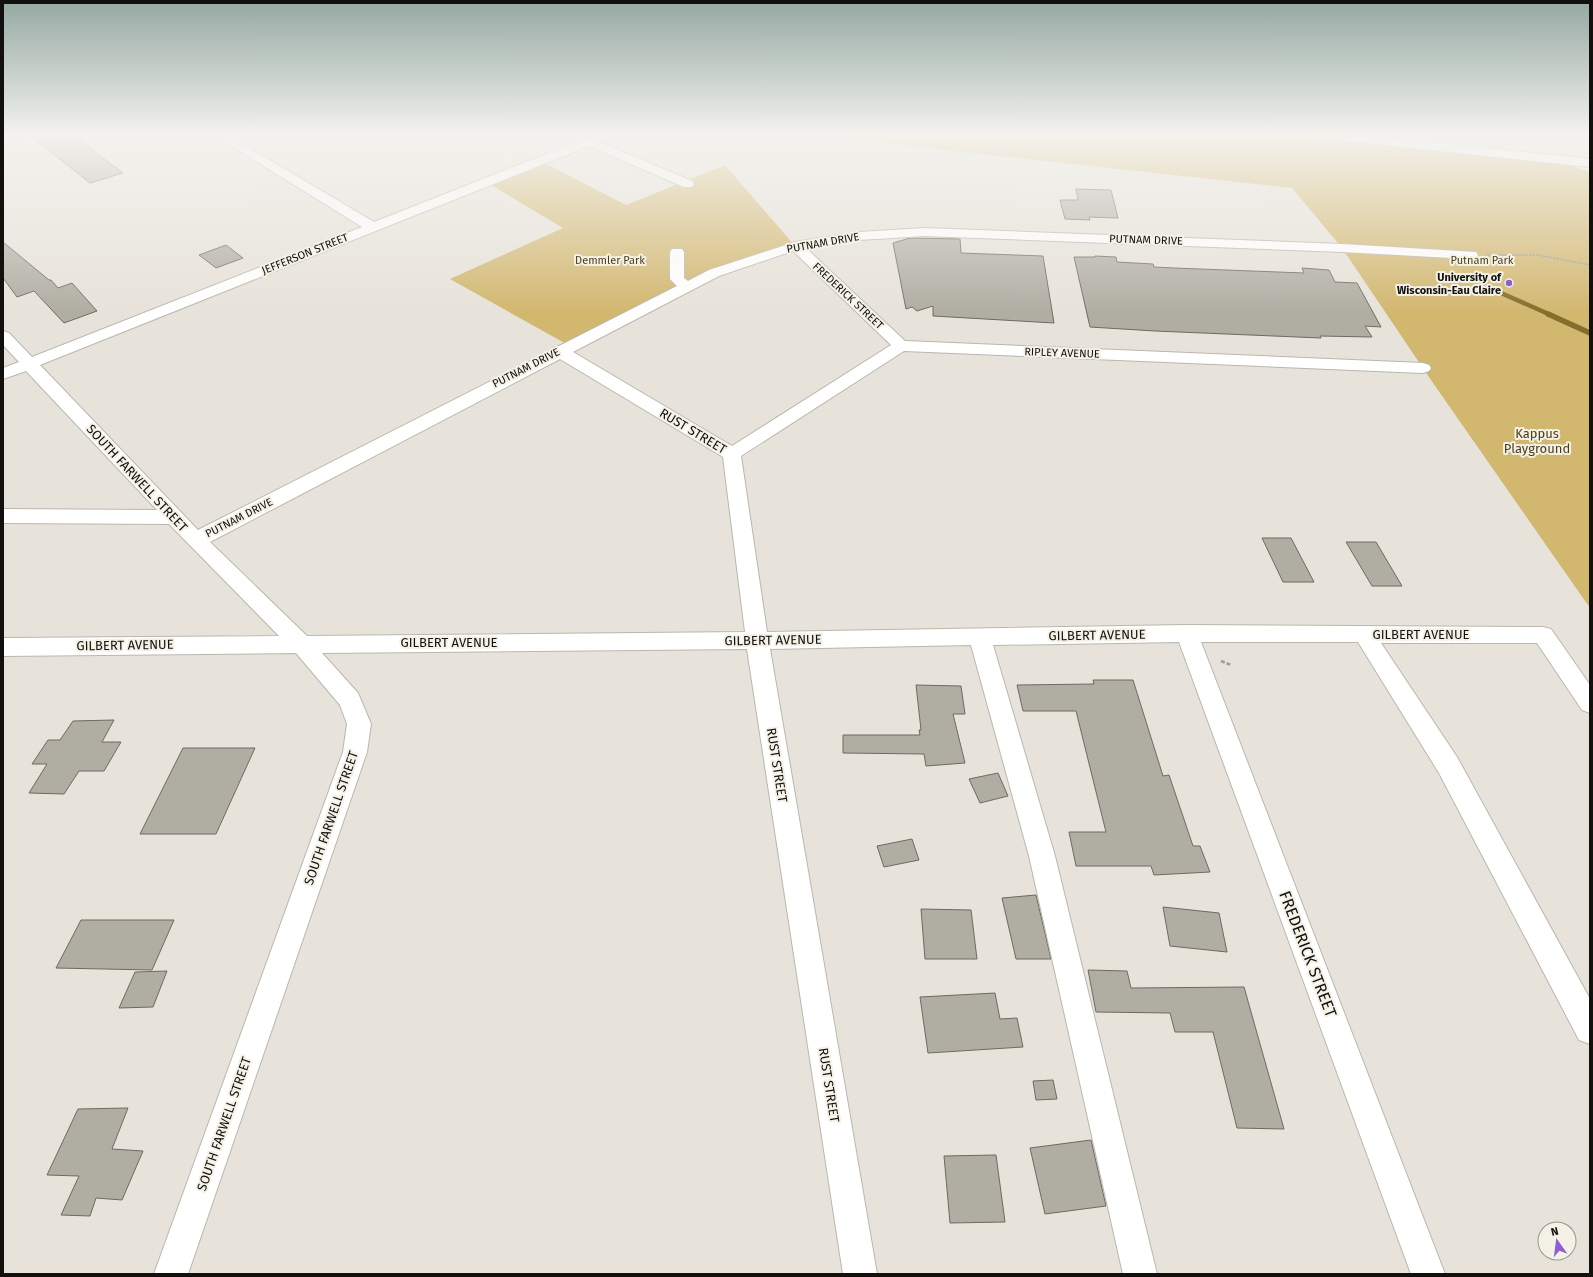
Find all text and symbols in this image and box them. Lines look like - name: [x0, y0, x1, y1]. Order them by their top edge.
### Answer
- street label: PUTNAM DRIVE: [786, 230, 860, 256]
- street label: JEFFERSON STREET: [260, 231, 350, 277]
- street label: PUTNAM DRIVE: [1109, 232, 1183, 248]
- park label: Demmler Park: [575, 254, 645, 267]
- park label: Putnam Park: [1451, 254, 1514, 267]
- street label: FREDERICK STREET: [810, 260, 886, 332]
- place label: University of Wisconsin-Eau Claire: [1397, 271, 1502, 297]
- marker: University of Wisconsin-Eau Claire: [1504, 278, 1514, 288]
- street label: PUTNAM DRIVE: [490, 345, 562, 391]
- street label: RIPLEY AVENUE: [1024, 345, 1100, 361]
- street label: RUST STREET: [657, 405, 729, 457]
- street label: SOUTH FARWELL STREET: [83, 421, 191, 535]
- park label: Kappus Playground: [1504, 426, 1570, 456]
- street label: PUTNAM DRIVE: [203, 495, 275, 541]
- street label: GILBERT AVENUE: [1048, 627, 1146, 643]
- street label: GILBERT AVENUE: [1372, 627, 1470, 642]
- street label: GILBERT AVENUE: [724, 632, 822, 648]
- street label: GILBERT AVENUE: [400, 635, 498, 650]
- street label: GILBERT AVENUE: [76, 637, 174, 653]
- street label: RUST STREET: [764, 727, 790, 804]
- street label: SOUTH FARWELL STREET: [301, 749, 361, 887]
- street label: FREDERICK STREET: [1275, 888, 1341, 1020]
- street label: RUST STREET: [816, 1047, 842, 1124]
- street label: SOUTH FARWELL STREET: [194, 1055, 254, 1193]
- north arrow: [1537, 1221, 1577, 1261]
- text: N: [1550, 1225, 1560, 1239]

